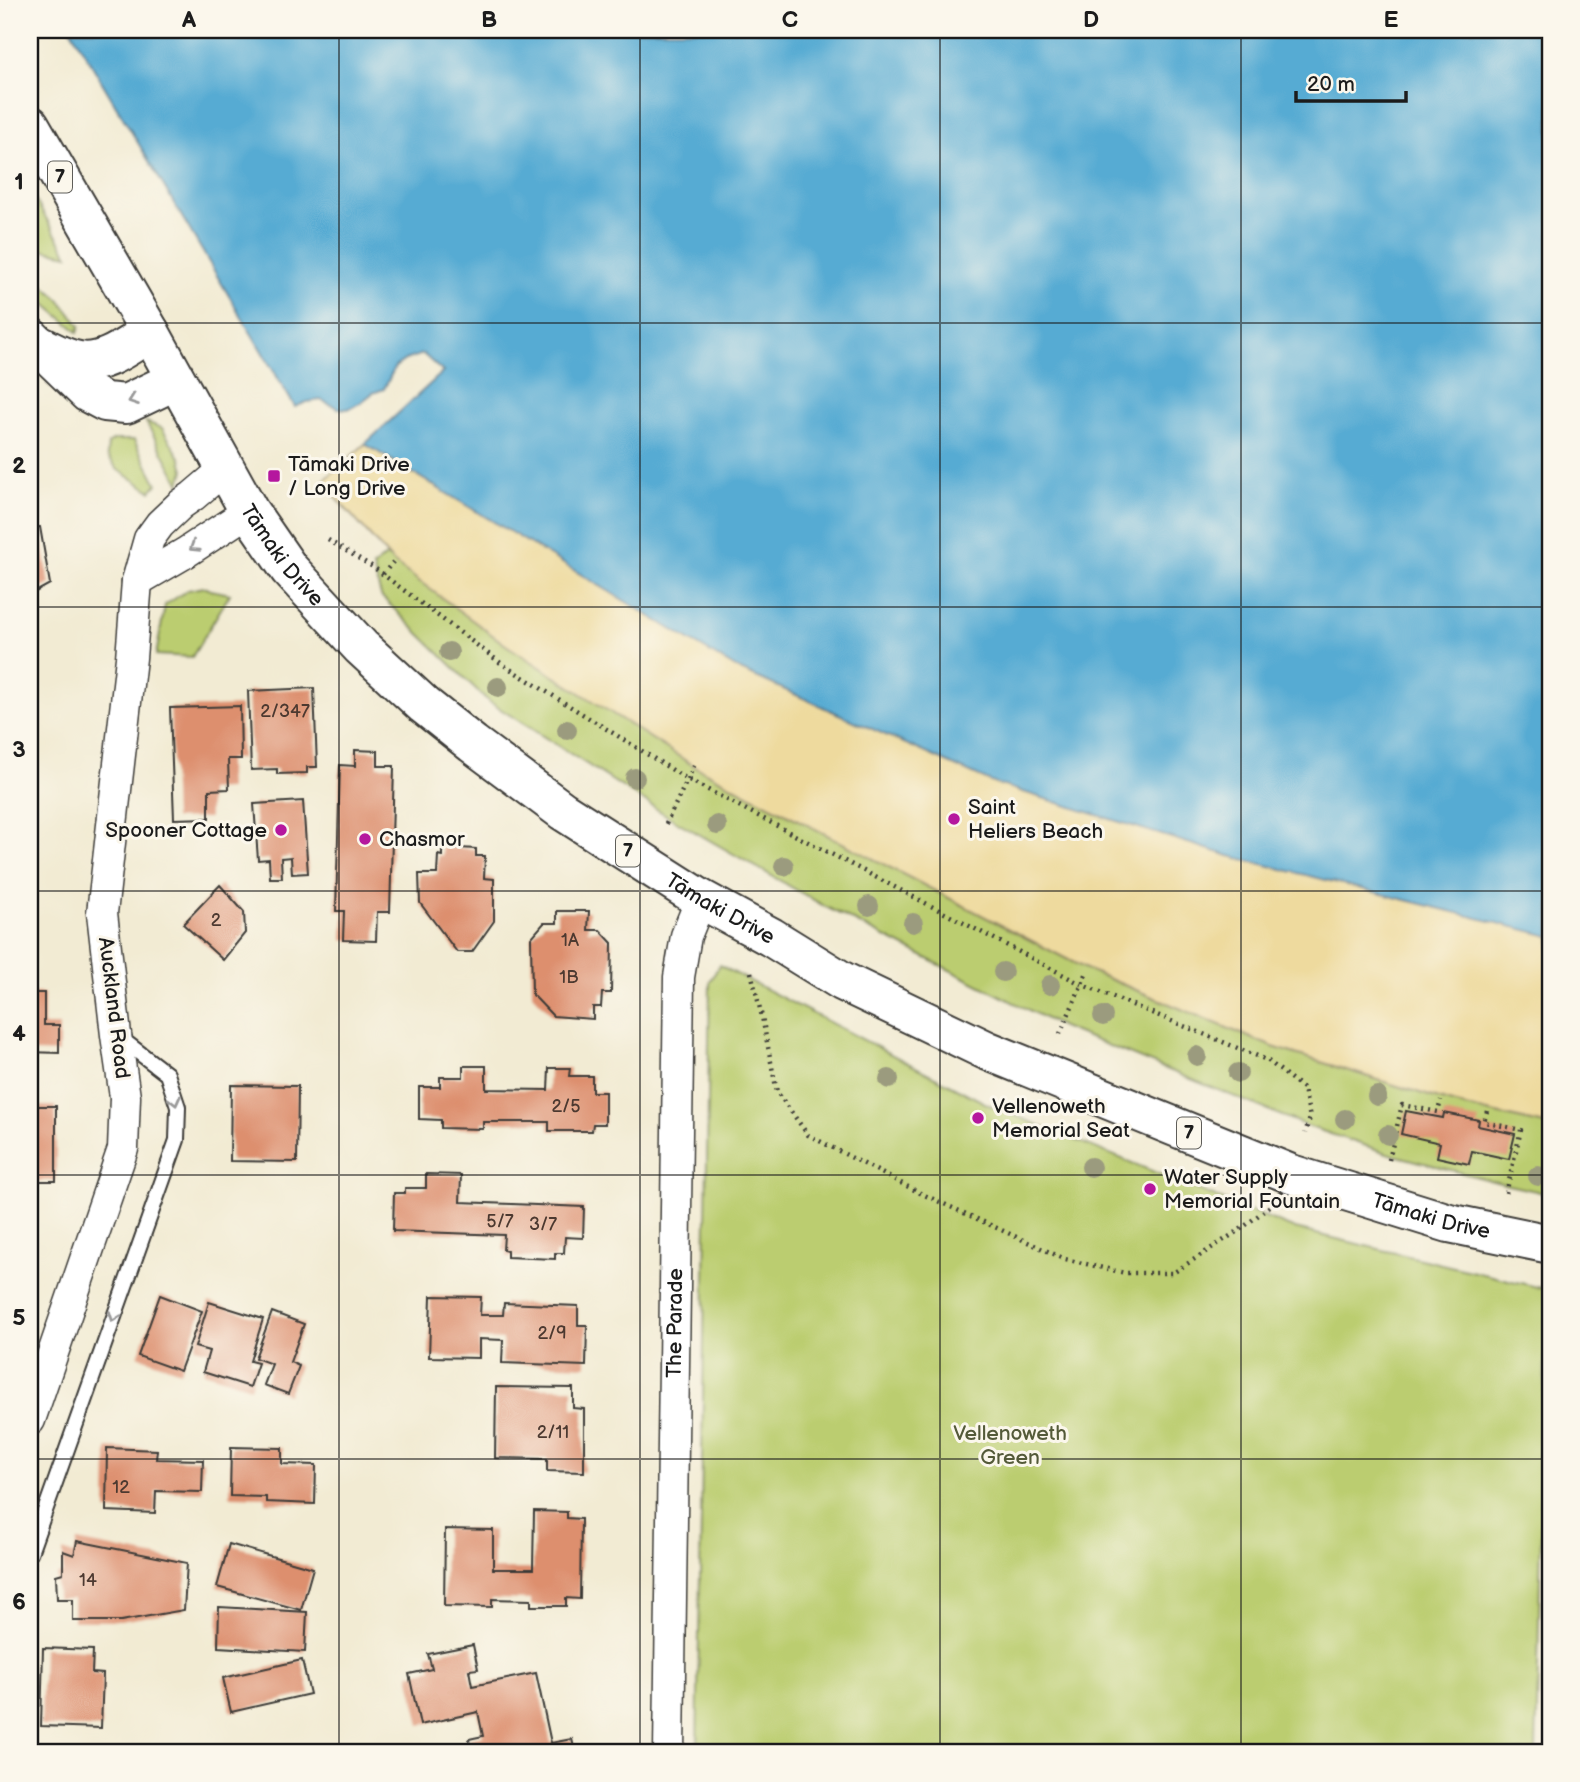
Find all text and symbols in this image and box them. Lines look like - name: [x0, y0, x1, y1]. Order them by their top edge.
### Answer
- text: A: [181, 6, 197, 34]
- text: B: [481, 6, 497, 34]
- text: C: [782, 6, 798, 34]
- text: D: [1083, 6, 1099, 34]
- text: E: [1384, 6, 1399, 34]
- scale bar: [1296, 60, 1407, 104]
- text: 20 m: [1307, 72, 1355, 97]
- road number: 7: [48, 162, 72, 192]
- text: 1: [14, 168, 24, 196]
- one-way arrow: [127, 392, 140, 406]
- text: 2: [12, 452, 26, 480]
- place label: Tāmaki Drive / Long Drive: [288, 452, 410, 501]
- marker: Tāmaki Drive / Long Drive: [266, 468, 282, 484]
- street label: Tāmaki Drive: [235, 500, 329, 611]
- one-way arrow: [189, 538, 202, 551]
- house number: 2/347: [260, 701, 310, 722]
- text: 3: [12, 736, 26, 764]
- place label: Saint Heliers Beach: [968, 795, 1103, 844]
- marker: Saint Heliers Beach: [946, 811, 962, 827]
- place label: Spooner Cottage: [105, 818, 267, 843]
- marker: Spooner Cottage: [273, 822, 289, 838]
- place label: Chasmor: [379, 827, 465, 852]
- marker: Chasmor: [357, 831, 373, 847]
- road number: 7: [616, 836, 640, 866]
- street label: Tāmaki Drive: [661, 867, 779, 949]
- house number: 2: [211, 910, 222, 931]
- house number: 1A: [561, 930, 579, 951]
- street label: Auckland Road: [93, 936, 135, 1080]
- house number: 1B: [559, 967, 579, 988]
- text: 4: [12, 1020, 26, 1048]
- place label: Vellenoweth Memorial Seat: [992, 1094, 1130, 1143]
- one-way arrow: [167, 1095, 181, 1107]
- house number: 2/5: [551, 1096, 581, 1117]
- marker: Vellenoweth Memorial Seat: [970, 1110, 986, 1126]
- road number: 7: [1177, 1118, 1201, 1148]
- place label: Water Supply Memorial Fountain: [1164, 1165, 1340, 1214]
- marker: Water Supply Memorial Fountain: [1142, 1181, 1158, 1197]
- street label: Tāmaki Drive: [1369, 1187, 1493, 1244]
- house number: 5/7: [486, 1211, 514, 1232]
- house number: 3/7: [529, 1214, 557, 1235]
- street label: The Parade: [661, 1268, 688, 1378]
- text: 5: [12, 1304, 26, 1332]
- one-way arrow: [108, 1311, 122, 1323]
- house number: 2/9: [537, 1323, 567, 1344]
- park label: Vellenoweth Green: [953, 1421, 1067, 1470]
- house number: 2/11: [537, 1422, 569, 1443]
- house number: 12: [112, 1477, 130, 1498]
- house number: 14: [79, 1570, 97, 1591]
- text: 6: [12, 1588, 26, 1616]

